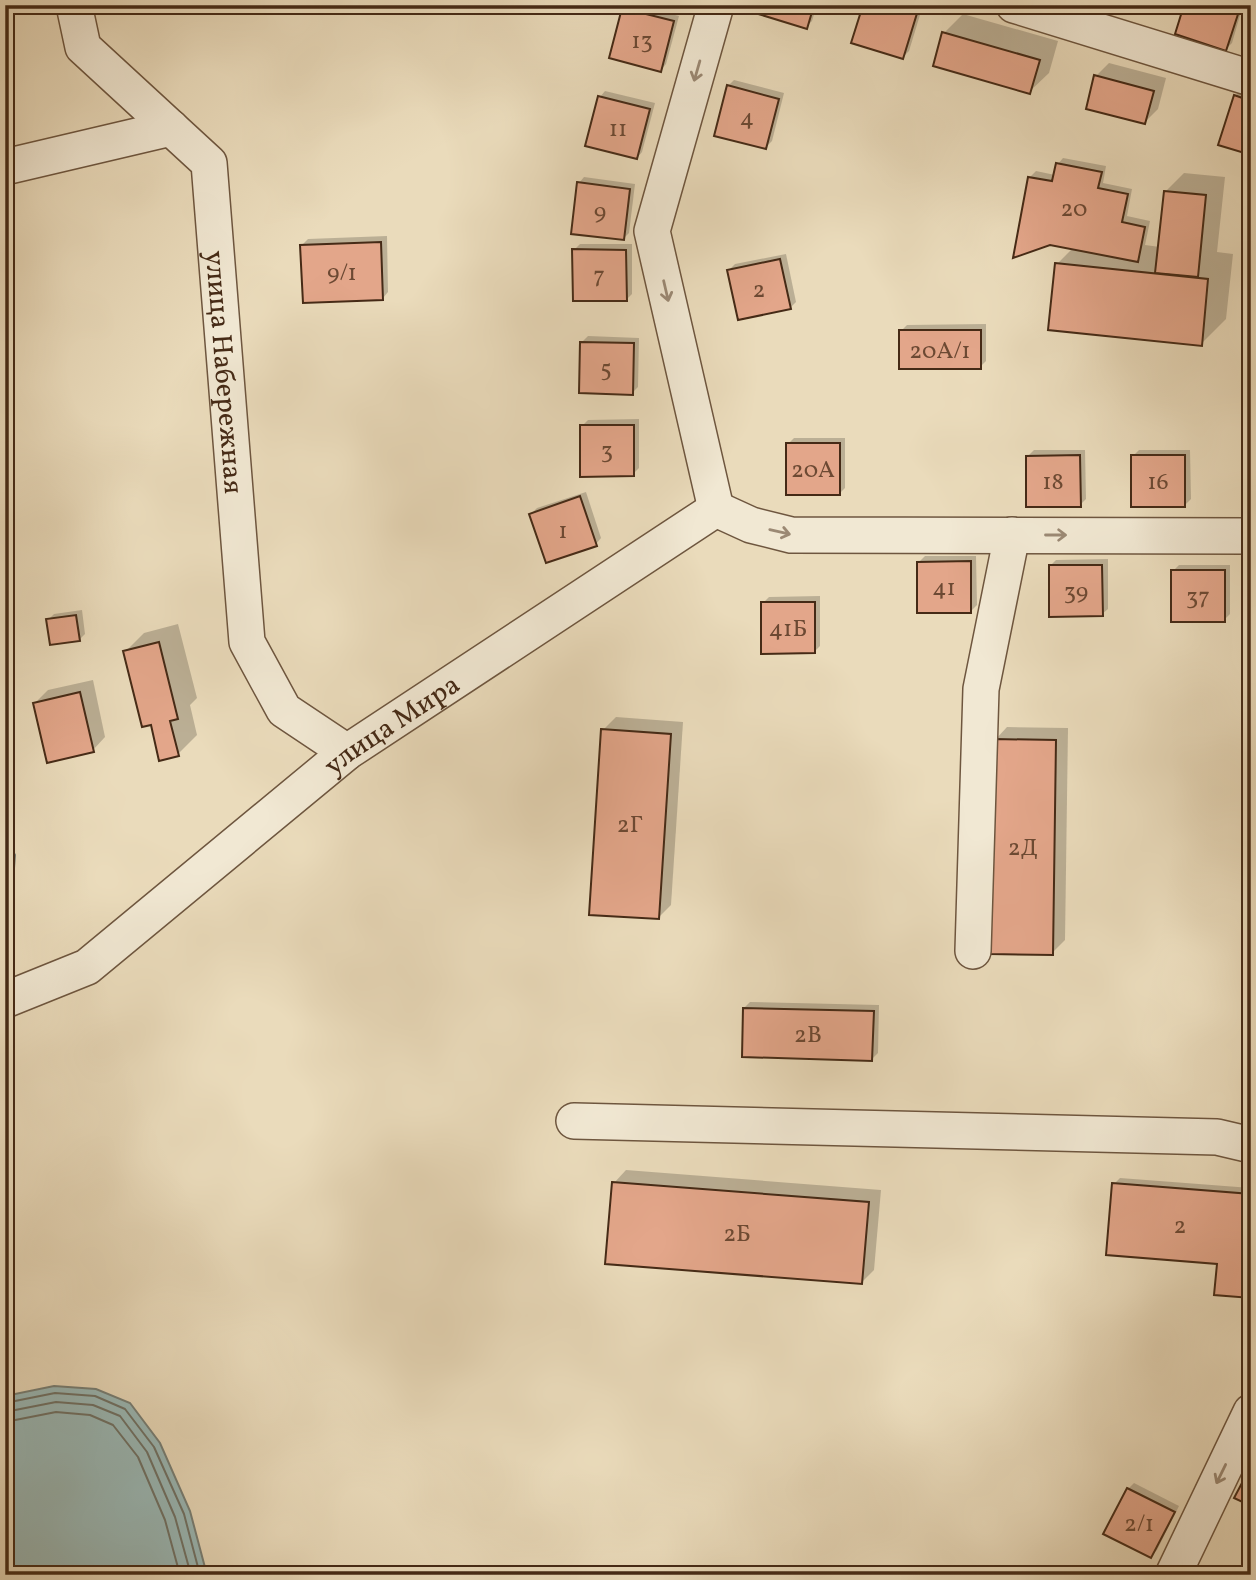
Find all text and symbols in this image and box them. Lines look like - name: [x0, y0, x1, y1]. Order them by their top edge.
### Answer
- house number: 13: [631, 25, 653, 59]
- one-way arrow: [690, 60, 703, 82]
- house number: 4: [740, 102, 754, 136]
- house number: 11: [609, 113, 627, 147]
- house number: 20: [1060, 193, 1088, 227]
- house number: 9: [594, 196, 606, 230]
- street label: улица Набережная: [194, 249, 252, 495]
- house number: 9/1: [327, 257, 357, 291]
- house number: 7: [593, 260, 605, 294]
- house number: 2: [753, 274, 765, 308]
- one-way arrow: [660, 279, 674, 302]
- house number: 20А/1: [909, 335, 971, 369]
- house number: 5: [600, 353, 612, 387]
- house number: 3: [601, 435, 613, 469]
- house number: 20А: [791, 454, 835, 488]
- house number: 18: [1042, 466, 1064, 500]
- house number: 16: [1147, 466, 1169, 500]
- house number: 1: [558, 515, 568, 549]
- one-way arrow: [768, 526, 791, 539]
- one-way arrow: [1045, 528, 1068, 542]
- house number: 41: [932, 572, 956, 606]
- house number: 39: [1064, 576, 1088, 610]
- house number: 37: [1186, 581, 1210, 615]
- house number: 41Б: [769, 613, 807, 647]
- street label: улица Мира: [316, 666, 468, 786]
- house number: 2Г: [617, 809, 643, 843]
- house number: 2Д: [1008, 832, 1038, 866]
- house number: 2В: [794, 1019, 822, 1053]
- house number: 2: [1174, 1210, 1186, 1244]
- house number: 2Б: [723, 1218, 751, 1252]
- one-way arrow: [1214, 1463, 1228, 1484]
- house number: 2/1: [1124, 1508, 1154, 1542]

